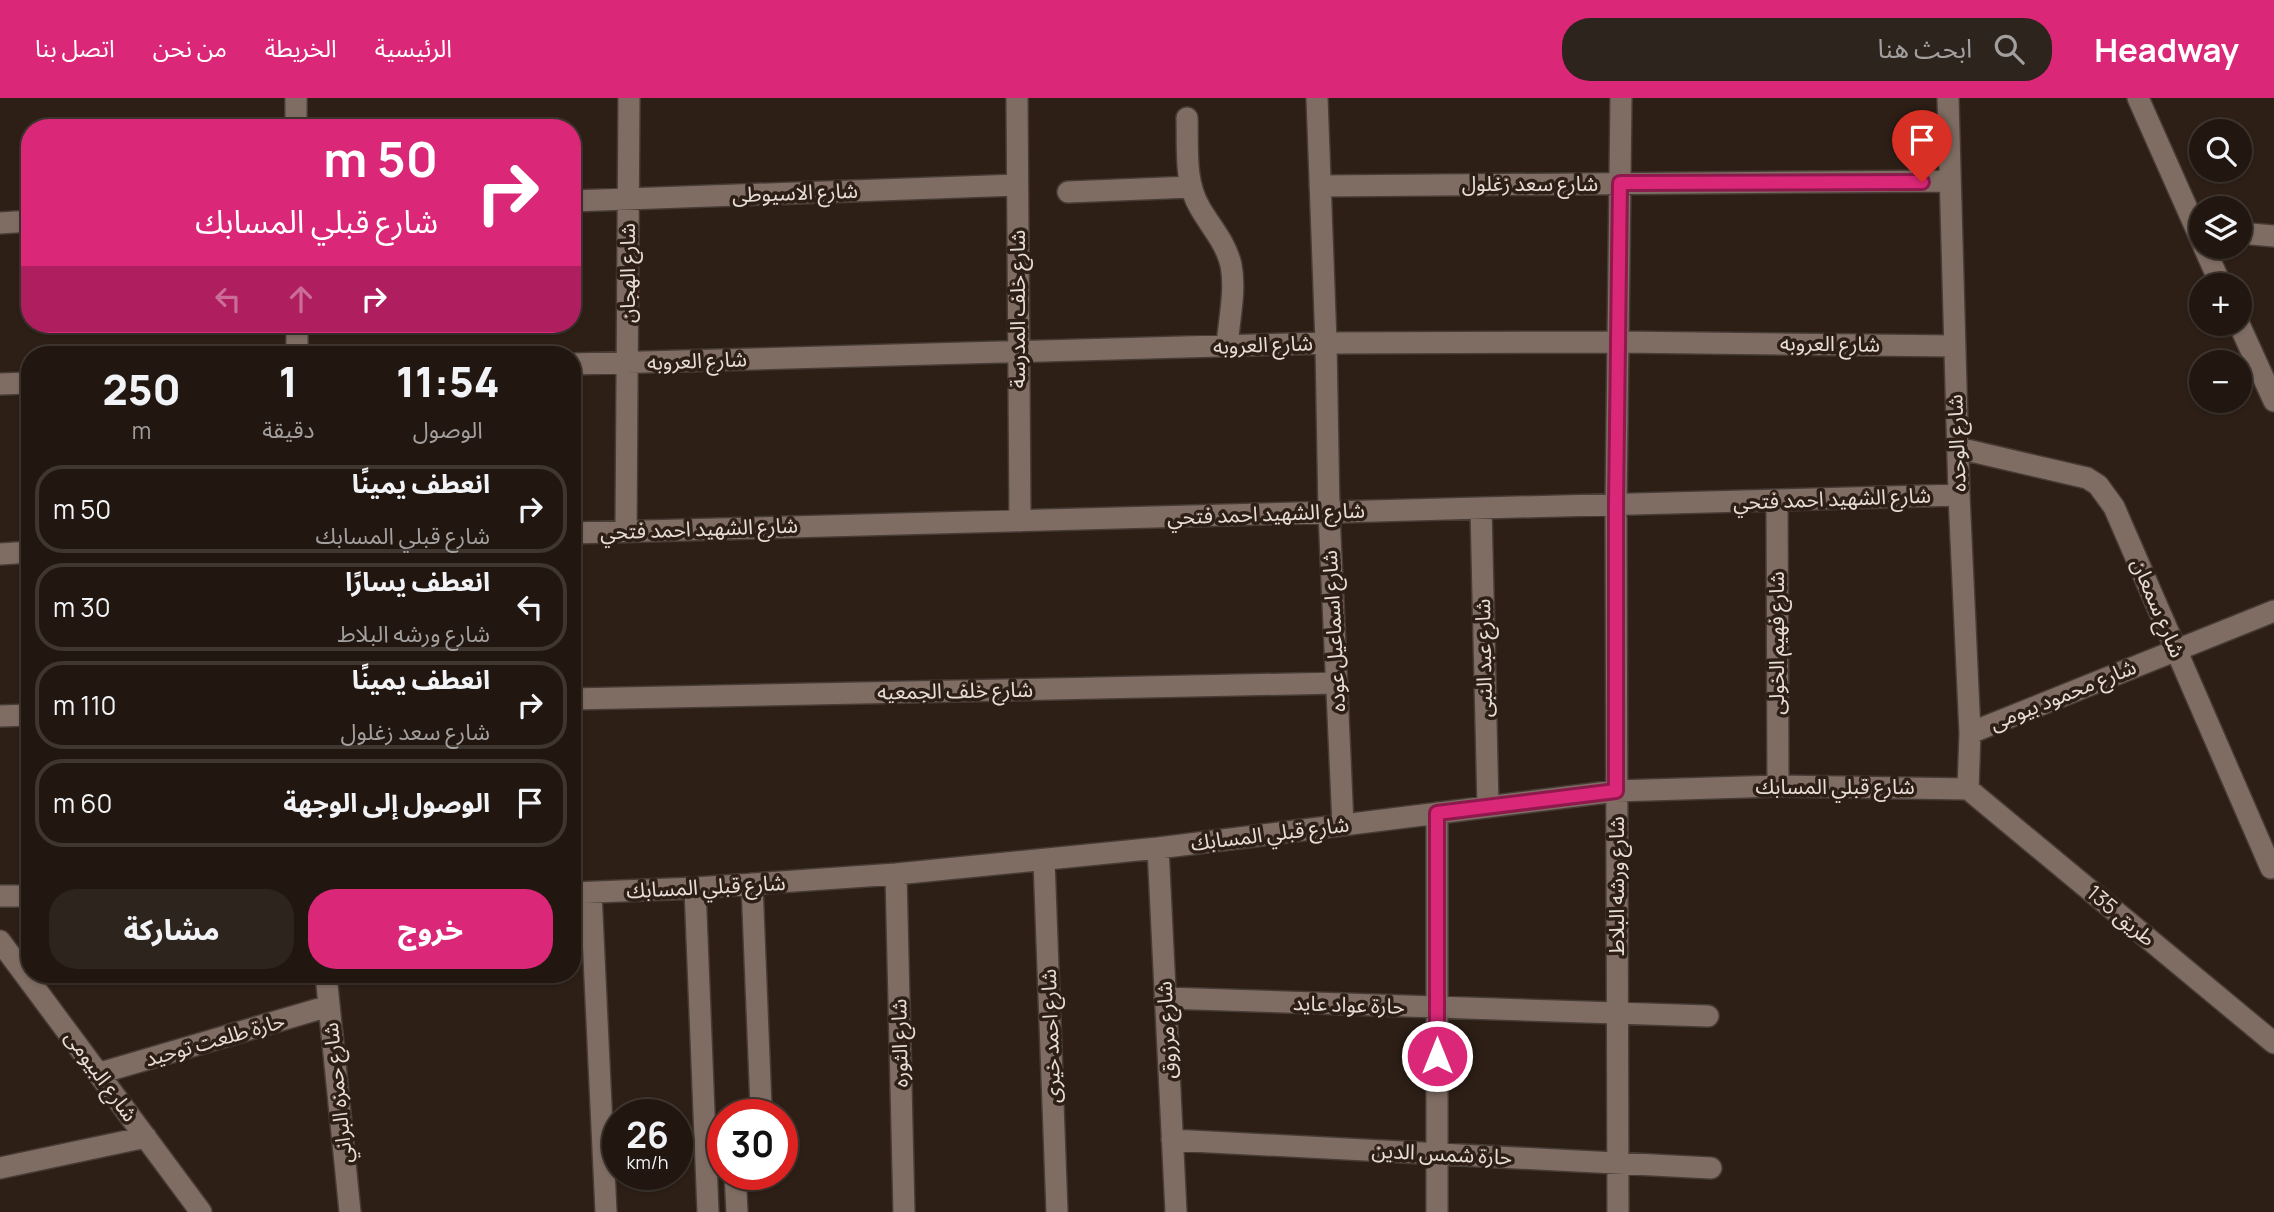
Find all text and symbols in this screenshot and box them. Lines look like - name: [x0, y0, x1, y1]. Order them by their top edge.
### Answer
- search box: [1562, 18, 2052, 81]
- text: Headway: [2094, 27, 2239, 72]
- text: ابحث هنا: [1878, 30, 1972, 66]
- icon: search: [1990, 30, 2028, 68]
- text: اتصل بنا: [35, 31, 115, 64]
- text: من نحن: [153, 31, 227, 64]
- text: الخريطة: [265, 31, 337, 64]
- text: الرئيسية: [375, 31, 452, 64]
- pin: [1892, 110, 1952, 182]
- map controls: [2189, 119, 2252, 413]
- button: search: [2189, 119, 2252, 182]
- icon: arrive: [1903, 121, 1941, 159]
- text: 50 m: [323, 125, 438, 192]
- icon: right: [462, 147, 553, 238]
- street label: شارع سعد زغلول: [1462, 169, 1598, 199]
- street label: شارع الاسيوطى: [731, 176, 859, 210]
- button: layers: [2189, 196, 2252, 259]
- text: شارع قبلي المسابك: [195, 199, 438, 243]
- street label: شارع الهجان: [613, 223, 643, 323]
- street label: شارع خلف المدرسة: [1003, 230, 1033, 388]
- button: +: [2189, 273, 2252, 336]
- icon: left: [209, 280, 247, 318]
- icon: ahead: [282, 280, 320, 318]
- icon: right: [355, 280, 393, 318]
- street label: شارع العروبه: [1212, 328, 1314, 362]
- street label: شارع العروبه: [1780, 328, 1880, 360]
- street label: شارع العروبه: [646, 344, 748, 378]
- button: −: [2189, 350, 2252, 413]
- text: 1: [279, 352, 298, 410]
- text: 11:54: [396, 352, 500, 410]
- text: 250: [102, 360, 181, 418]
- street label: شارع الوحده: [1940, 394, 1974, 492]
- text: دقيقة: [262, 413, 315, 445]
- text: الوصول: [413, 413, 483, 445]
- text: m: [132, 414, 151, 446]
- text: انعطف يمينًا: [352, 465, 490, 501]
- street label: شارع الشهيد احمد فتحي: [1732, 481, 1932, 518]
- icon: right: [511, 490, 549, 528]
- text: 50 m: [53, 491, 111, 527]
- street label: شارع الشهيد احمد فتحي: [1166, 496, 1366, 533]
- street label: شارع الشهيد احمد فتحي: [599, 511, 799, 548]
- text: شارع قبلي المسابك: [316, 519, 490, 551]
- street label: شارع اسماعيل عوده: [1315, 549, 1353, 713]
- street label: شارع سمعان: [2124, 554, 2192, 662]
- text: انعطف يسارًا: [345, 563, 490, 599]
- street label: شارع فهيم الخولى: [1762, 571, 1792, 715]
- icon: left: [511, 588, 549, 626]
- text: 30 m: [53, 589, 111, 625]
- street label: شارع عبد النبى: [1468, 598, 1500, 718]
- text: شارع ورشه البلاط: [337, 617, 490, 649]
- street label: شارع محمود بيومى: [1985, 652, 2141, 738]
- text: انعطف يمينًا: [352, 661, 490, 697]
- street label: شارع خلف الجمعيه: [877, 675, 1033, 707]
- icon: right: [511, 686, 549, 724]
- text: 110 m: [53, 687, 116, 723]
- text: شارع سعد زغلول: [341, 715, 490, 747]
- street label: شارع قبلي المسابك: [1755, 772, 1915, 803]
- text: الوصول إلى الوجهة: [283, 784, 490, 820]
- icon: arrive: [511, 784, 549, 822]
- text: 60 m: [53, 785, 112, 821]
- street label: شارع قبلي المسابك: [1189, 809, 1351, 859]
- street label: شارع ورشه البلاط: [1602, 816, 1632, 956]
- street label: شارع قبلي المسابك: [626, 868, 786, 907]
- street label: طريق 135: [2082, 878, 2162, 952]
- button: مشاركة: [49, 889, 294, 969]
- button: خروج: [308, 889, 553, 969]
- street label: شارع احمد خيرى: [1034, 968, 1068, 1104]
- street label: شارع مرزوق: [1149, 980, 1185, 1080]
- street label: حارة عواد عايد: [1293, 988, 1405, 1020]
- street label: شارع الثوره: [884, 998, 916, 1088]
- street label: حارة طلعت توحيد: [142, 1006, 288, 1072]
- position arrow: [1400, 1019, 1474, 1093]
- street label: شارع حمزه البراني: [316, 1021, 361, 1165]
- street label: شارع البيومى: [57, 1024, 145, 1128]
- speed limit sign: 30: [707, 1099, 798, 1190]
- text: 26: [626, 1111, 669, 1159]
- street label: حارة شمس الدين: [1371, 1135, 1513, 1171]
- text: km/h: [627, 1150, 668, 1174]

